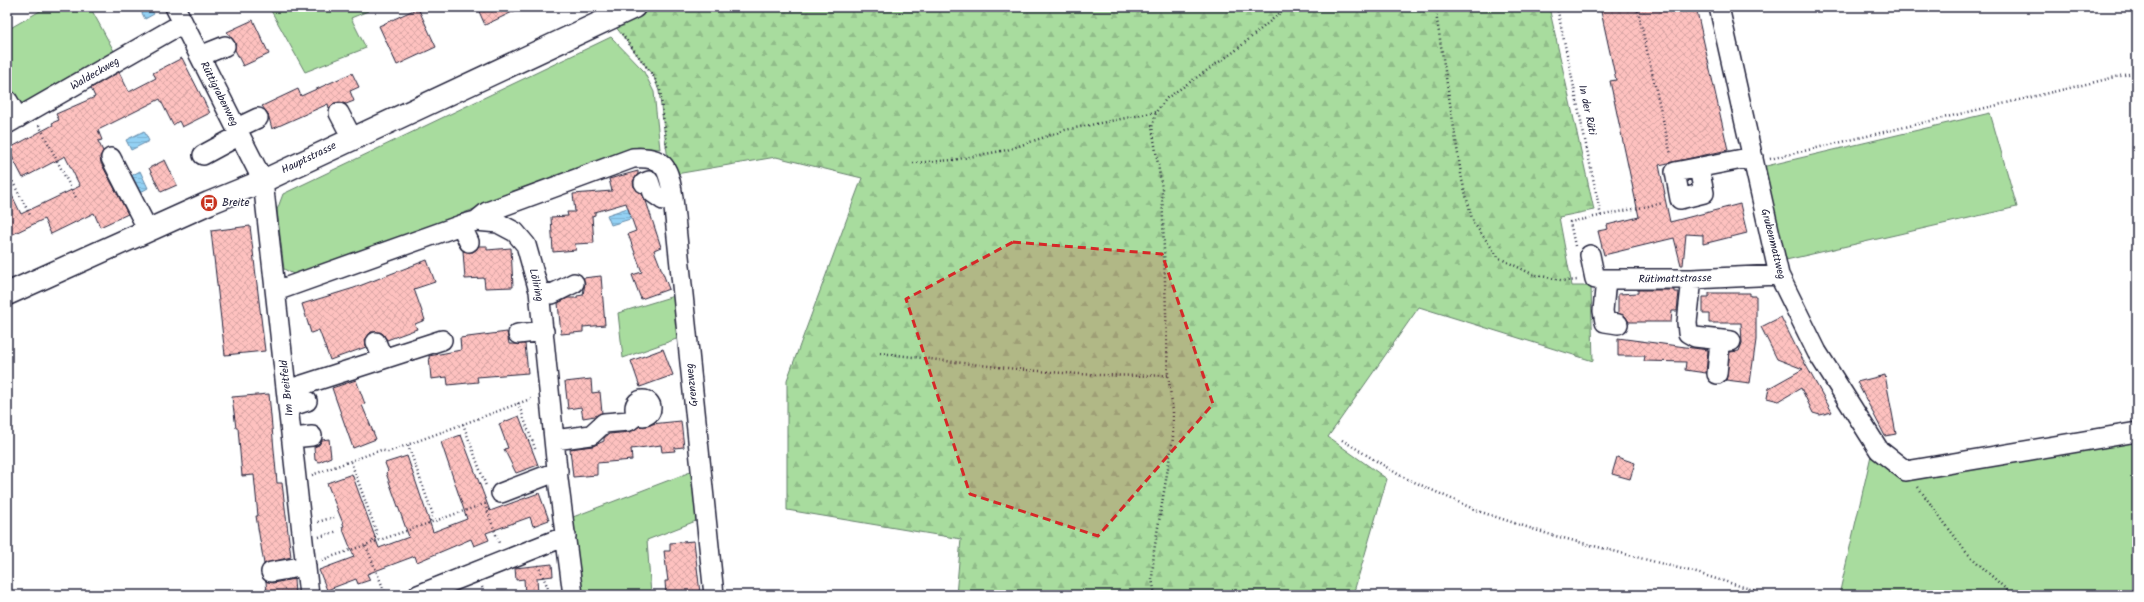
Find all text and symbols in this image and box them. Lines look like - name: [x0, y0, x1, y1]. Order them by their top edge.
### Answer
- street label: Waldeckweg: [67, 53, 123, 95]
- street label: Rüttigrabenweg: [195, 58, 243, 130]
- street label: In der Rüti: [1573, 83, 1601, 137]
- street label: Hauptstrasse: [278, 137, 340, 179]
- bus stop icon: Breite: [199, 193, 219, 213]
- place label: Breite: [222, 194, 249, 212]
- street label: Grubenmattweg: [1756, 207, 1790, 281]
- street label: Löliring: [524, 267, 548, 303]
- street label: Rütimattstrasse: [1638, 269, 1712, 289]
- street label: Im Breitfeld: [275, 359, 299, 417]
- street label: Grenzweg: [681, 362, 703, 408]

